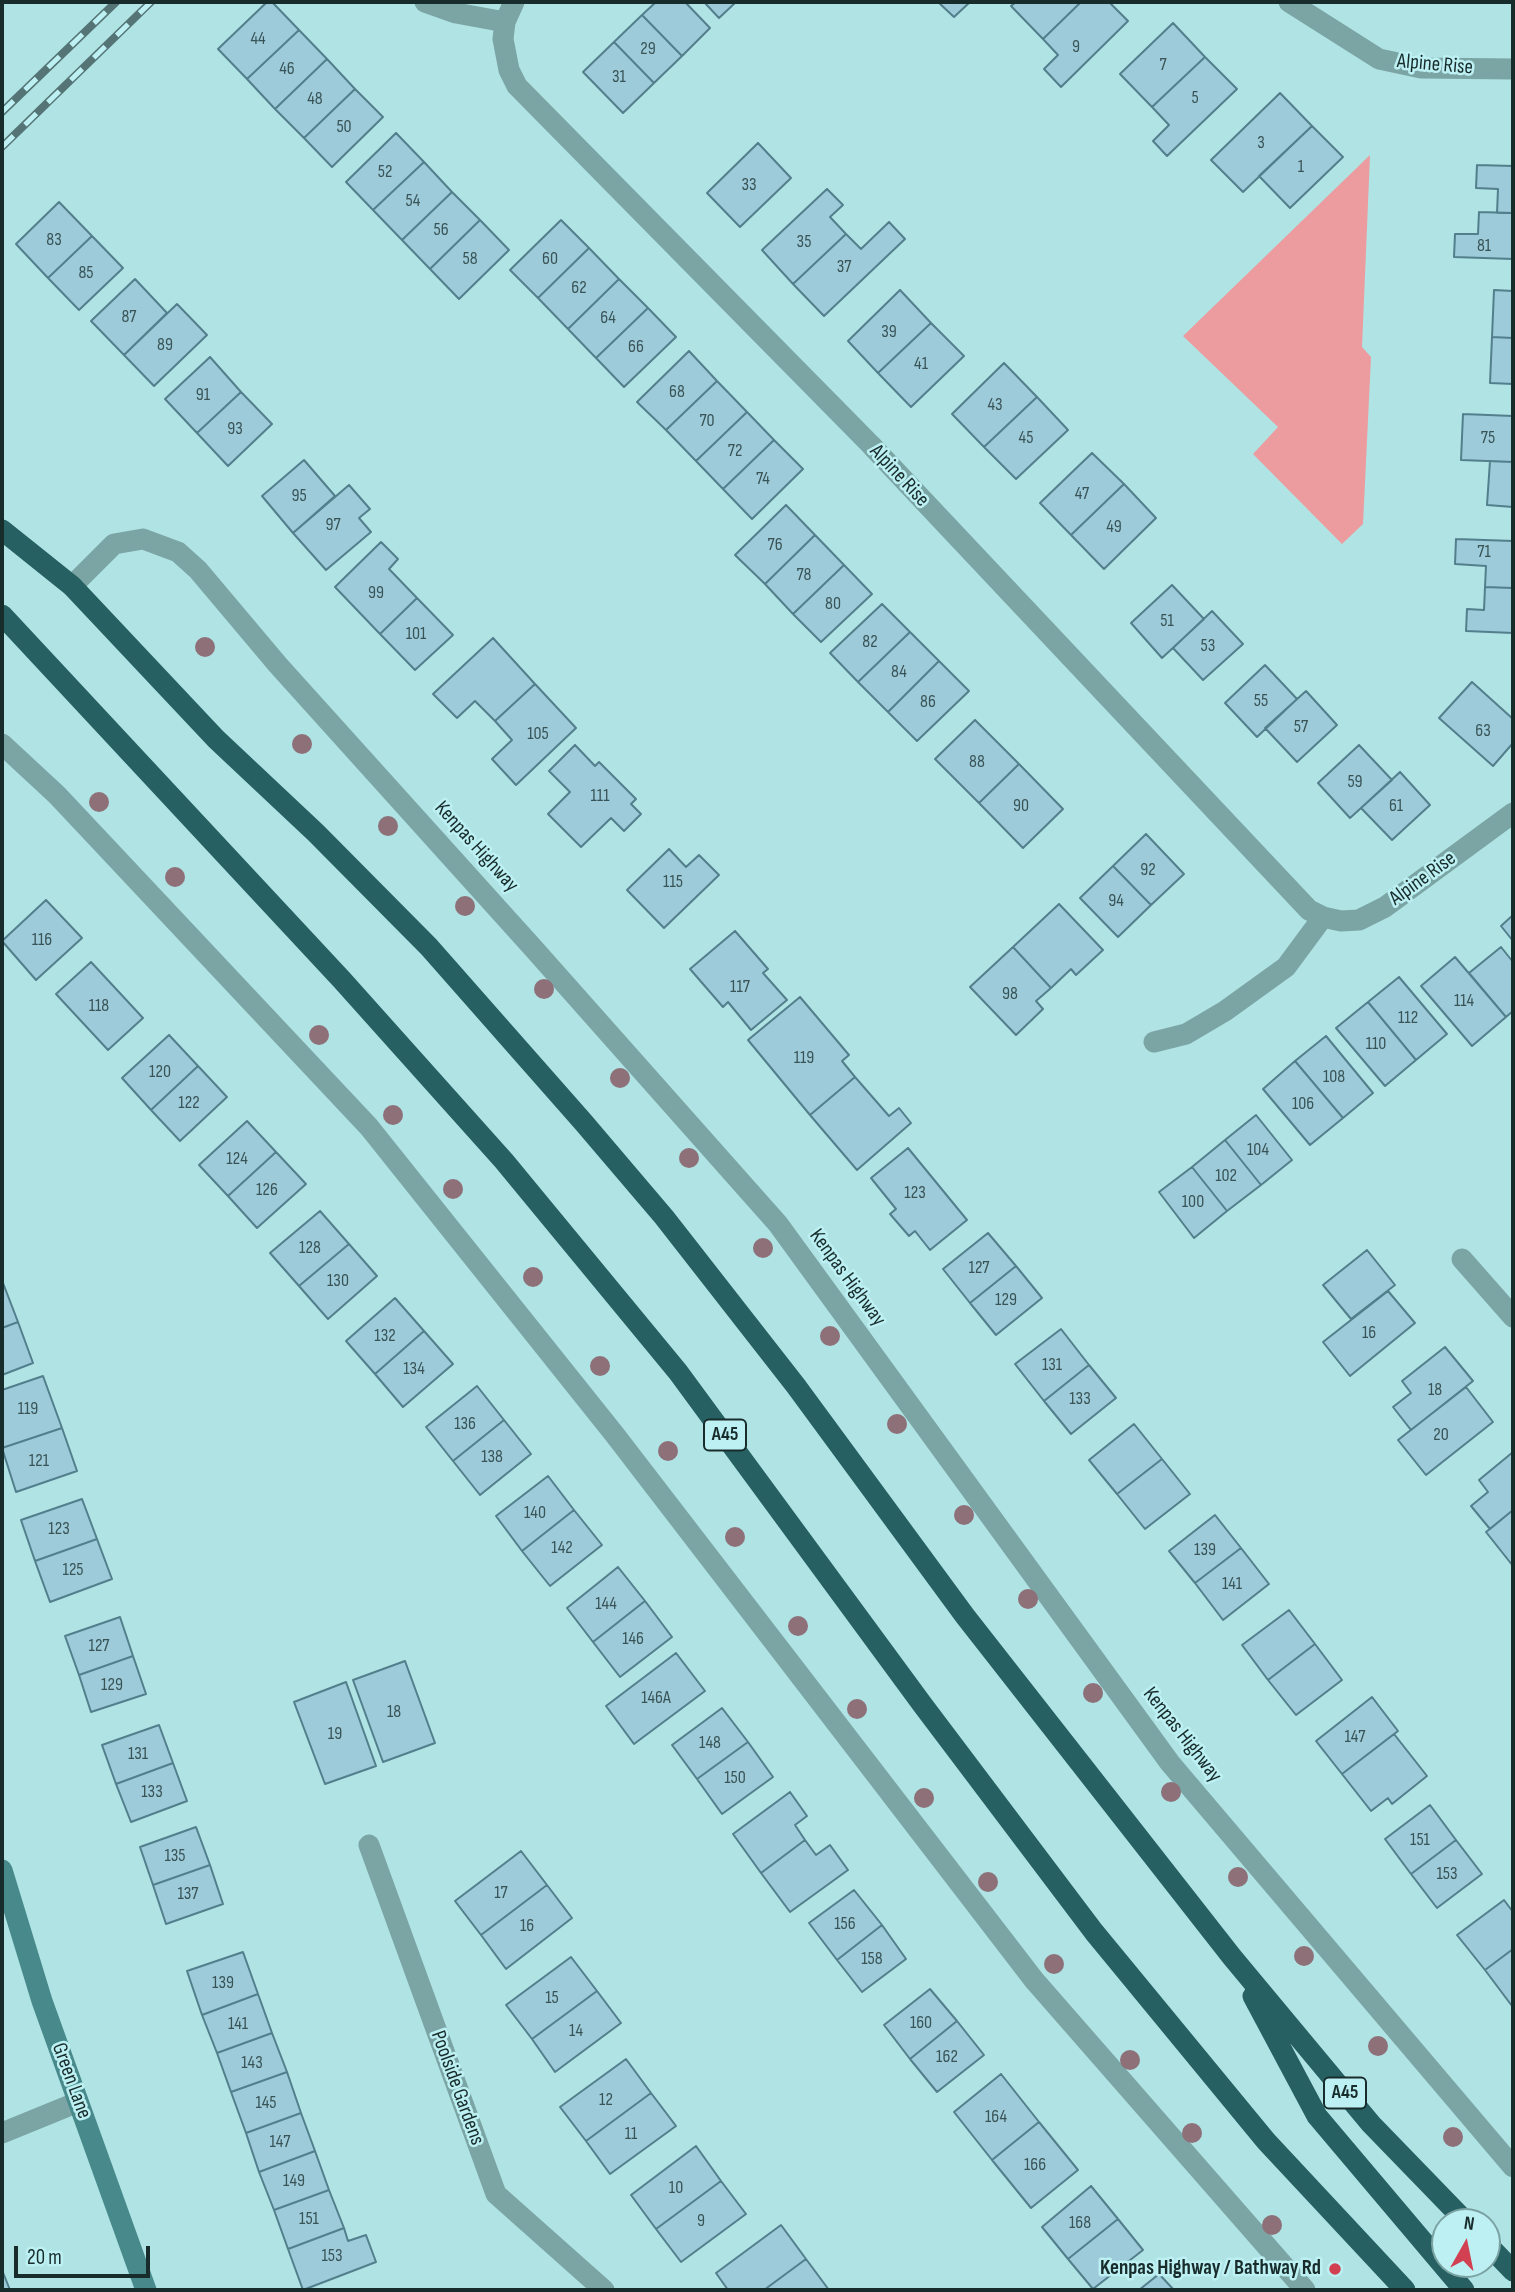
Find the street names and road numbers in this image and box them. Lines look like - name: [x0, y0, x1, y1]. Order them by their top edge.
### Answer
- street label: Alpine Rise: [1396, 49, 1474, 81]
- street label: Alpine Rise: [864, 440, 934, 512]
- street label: Kenpas Highway: [429, 796, 523, 898]
- street label: Alpine Rise: [1385, 846, 1461, 912]
- street label: Kenpas Highway: [803, 1225, 891, 1331]
- road number: A45: [704, 1420, 746, 1450]
- street label: Kenpas Highway: [1137, 1682, 1227, 1788]
- street label: Poolside Gardens: [425, 2027, 489, 2149]
- street label: Green Lane: [46, 2040, 96, 2122]
- road number: A45: [1324, 2078, 1366, 2108]

